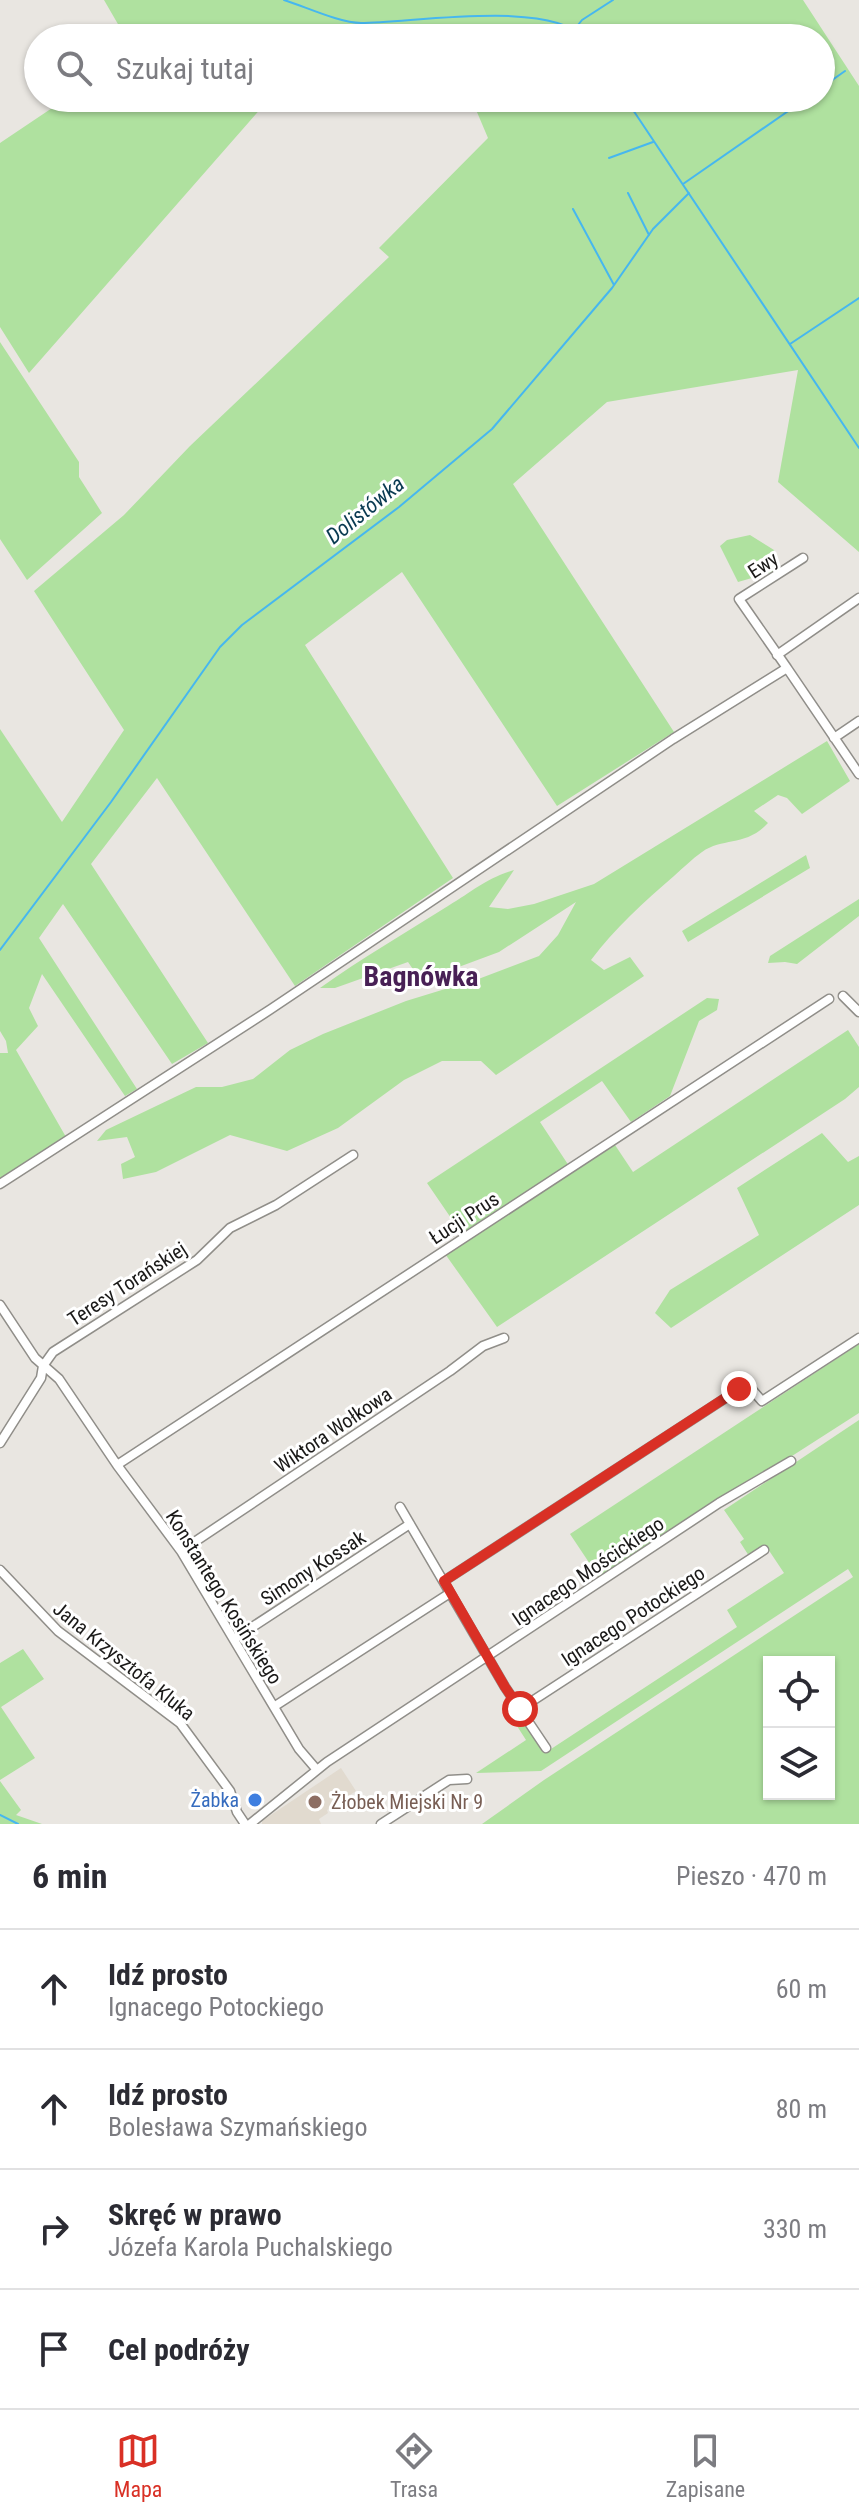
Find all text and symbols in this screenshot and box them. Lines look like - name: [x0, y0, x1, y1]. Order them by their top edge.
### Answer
- search box: [24, 24, 835, 112]
- icon: search: [52, 46, 96, 90]
- text: Szukaj tutaj: [116, 51, 254, 86]
- water label: Dolistówka: [321, 471, 409, 549]
- street label: Ewy: [743, 546, 783, 584]
- district label: Bagnówka: [363, 960, 479, 993]
- street label: Łucji Prus: [425, 1187, 503, 1249]
- street label: Teresy Torańskiej: [63, 1237, 191, 1331]
- route end: [721, 1371, 757, 1407]
- street label: Wiktora Wołkowa: [270, 1382, 396, 1478]
- street label: Konstantego Kosińskiego: [161, 1506, 287, 1688]
- street label: Ignacego Mościckiego: [508, 1511, 668, 1631]
- street label: Simony Kossak: [256, 1525, 370, 1611]
- street label: Ignacego Potockiego: [557, 1561, 709, 1671]
- street label: Jana Krzysztofa Kluka: [48, 1597, 200, 1725]
- map controls: [763, 1656, 835, 1800]
- button: locate: [763, 1656, 835, 1728]
- route start: [502, 1691, 538, 1727]
- button: layers: [763, 1728, 835, 1800]
- place label: Żabka: [191, 1788, 239, 1812]
- place label: Żłobek Miejski Nr 9: [331, 1790, 483, 1814]
- marker: Żabka: [246, 1791, 264, 1809]
- marker: Żłobek Miejski Nr 9: [306, 1793, 324, 1811]
- text: 6 min: [32, 1856, 108, 1896]
- text: Pieszo · 470 m: [676, 1861, 827, 1891]
- text: Idź prosto: [108, 1957, 228, 1992]
- icon: ahead: [32, 1967, 76, 2011]
- text: 60 m: [776, 1974, 827, 2004]
- text: Ignacego Potockiego: [108, 1992, 324, 2022]
- text: Idź prosto: [108, 2077, 228, 2112]
- icon: ahead: [32, 2087, 76, 2131]
- text: 80 m: [776, 2094, 827, 2124]
- text: Bolesława Szymańskiego: [108, 2112, 368, 2142]
- text: Skręć w prawo: [108, 2197, 282, 2232]
- icon: right: [32, 2207, 76, 2251]
- text: 330 m: [763, 2214, 827, 2244]
- text: Józefa Karola Puchalskiego: [108, 2232, 393, 2262]
- icon: arrive: [32, 2327, 76, 2371]
- text: Cel podróży: [108, 2332, 250, 2367]
- tab: Mapa: [114, 2429, 162, 2502]
- tab: Trasa: [390, 2429, 438, 2502]
- tab: Zapisane: [666, 2429, 745, 2502]

